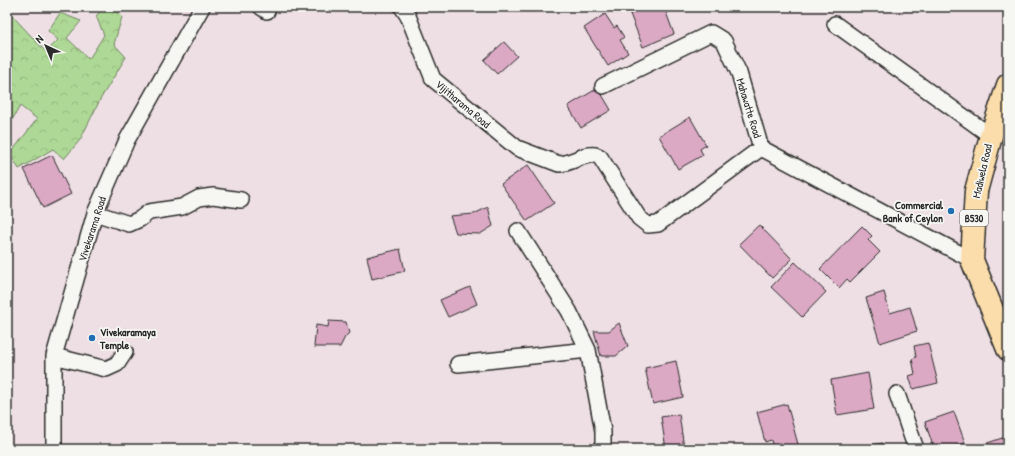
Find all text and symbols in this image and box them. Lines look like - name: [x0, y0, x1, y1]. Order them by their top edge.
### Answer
- north arrow: [26, 26, 66, 66]
- text: N: [32, 32, 46, 46]
- street label: Mahawatte Road: [733, 76, 765, 140]
- street label: Vijitharama Road: [433, 77, 494, 131]
- street label: Madiwela Road: [969, 142, 995, 199]
- street label: Vivekarama Road: [75, 194, 109, 263]
- place label: Commercial Bank of Ceylon: [883, 198, 944, 226]
- marker: Commercial Bank of Ceylon: [946, 206, 956, 216]
- road number: B530: [960, 210, 988, 226]
- place label: Vivekaramaya Temple: [99, 325, 156, 353]
- marker: Vivekaramaya Temple: [87, 333, 97, 343]

